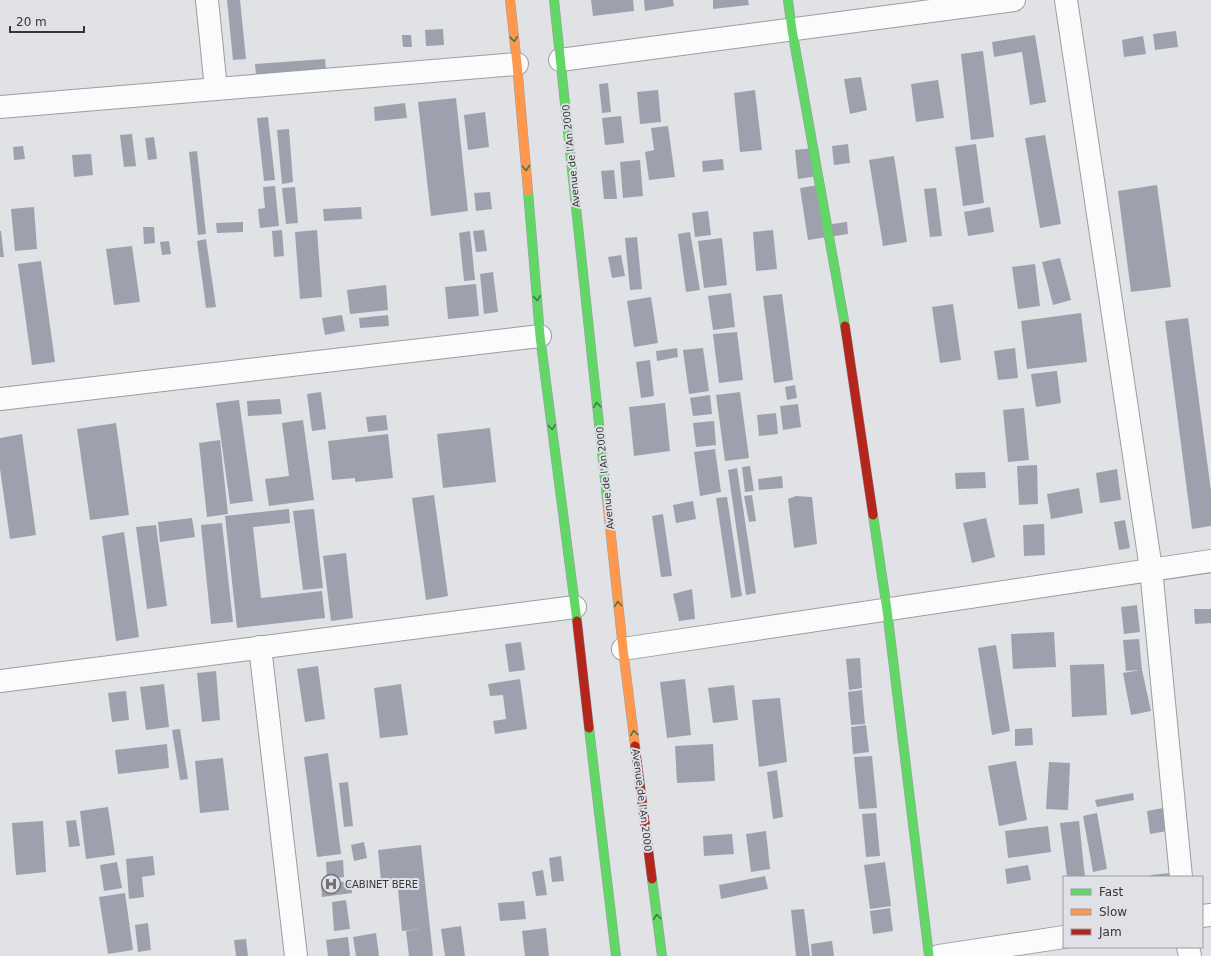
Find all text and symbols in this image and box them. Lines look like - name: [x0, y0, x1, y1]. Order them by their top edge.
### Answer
- scale bar: [10, 8, 84, 34]
- text: 20 m: [16, 15, 47, 29]
- one-way arrow: [510, 36, 519, 42]
- street label: Avenue de l'An 2000: [560, 104, 582, 208]
- one-way arrow: [521, 165, 530, 171]
- one-way arrow: [532, 295, 541, 301]
- one-way arrow: [593, 402, 602, 408]
- one-way arrow: [547, 424, 556, 430]
- street label: Avenue de l'An 2000: [594, 426, 616, 530]
- one-way arrow: [614, 601, 623, 607]
- one-way arrow: [630, 730, 639, 736]
- street label: Avenue de l'An 2000: [630, 748, 654, 852]
- hospital icon: CABINET BERE: [320, 873, 342, 895]
- legend: [1063, 876, 1203, 948]
- place label: CABINET BERE: [345, 879, 418, 890]
- text: Fast: [1099, 885, 1123, 899]
- text: Slow: [1099, 905, 1127, 919]
- one-way arrow: [653, 914, 662, 920]
- text: Jam: [1098, 925, 1122, 939]

